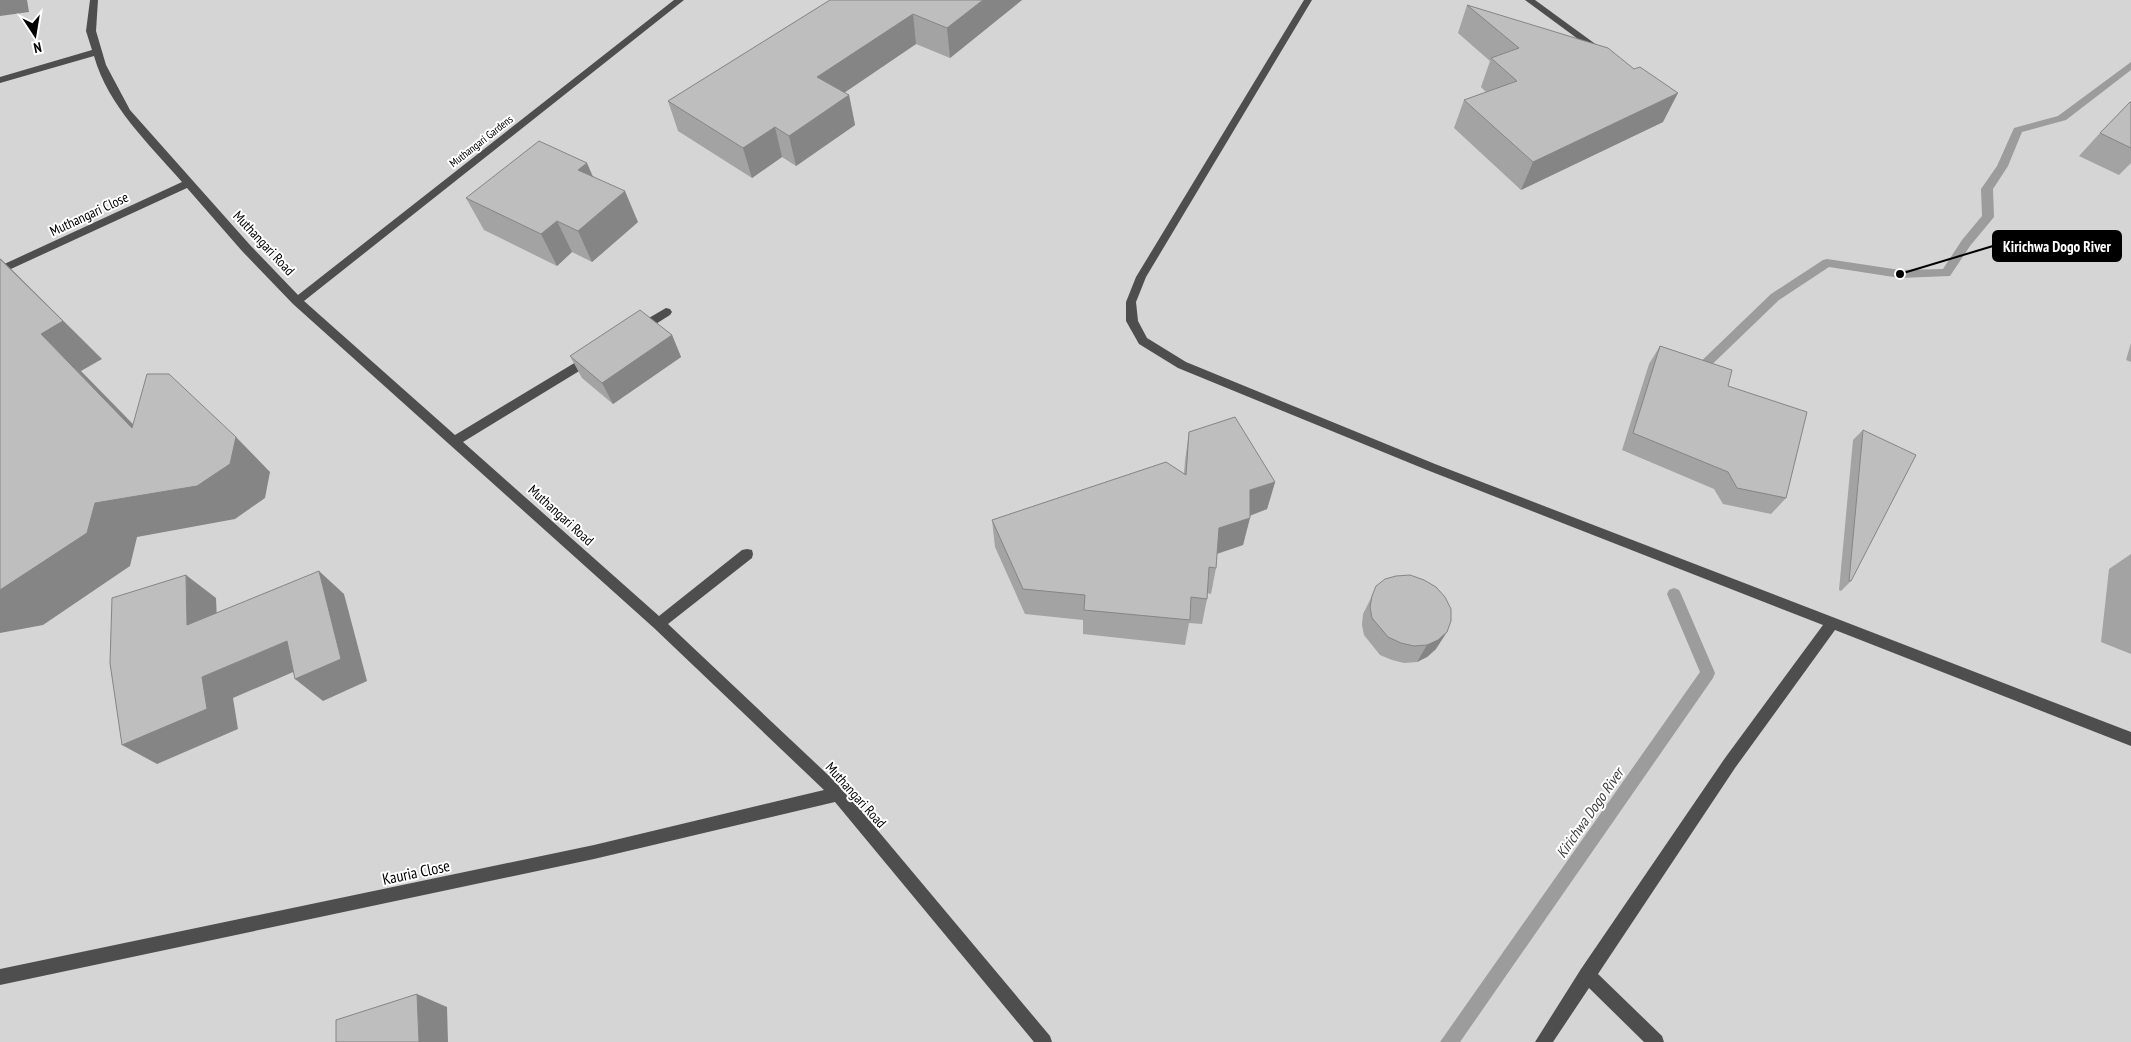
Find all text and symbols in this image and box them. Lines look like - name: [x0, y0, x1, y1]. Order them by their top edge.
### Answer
- north arrow: [10, 10, 60, 60]
- text: N: [32, 38, 43, 57]
- street label: Muthangari Gardens: [447, 112, 516, 170]
- street label: Muthangari Close: [47, 188, 131, 240]
- street label: Muthangari Road: [229, 207, 299, 279]
- callout: Kirichwa Dogo River: [1993, 231, 2121, 261]
- text: Kirichwa Dogo River: [2003, 237, 2112, 256]
- street label: Muthangari Road: [524, 481, 598, 549]
- street label: Muthangari Road: [822, 758, 890, 832]
- water label: Kirichwa Dogo River: [1552, 763, 1629, 861]
- street label: Kauria Close: [380, 855, 452, 889]

